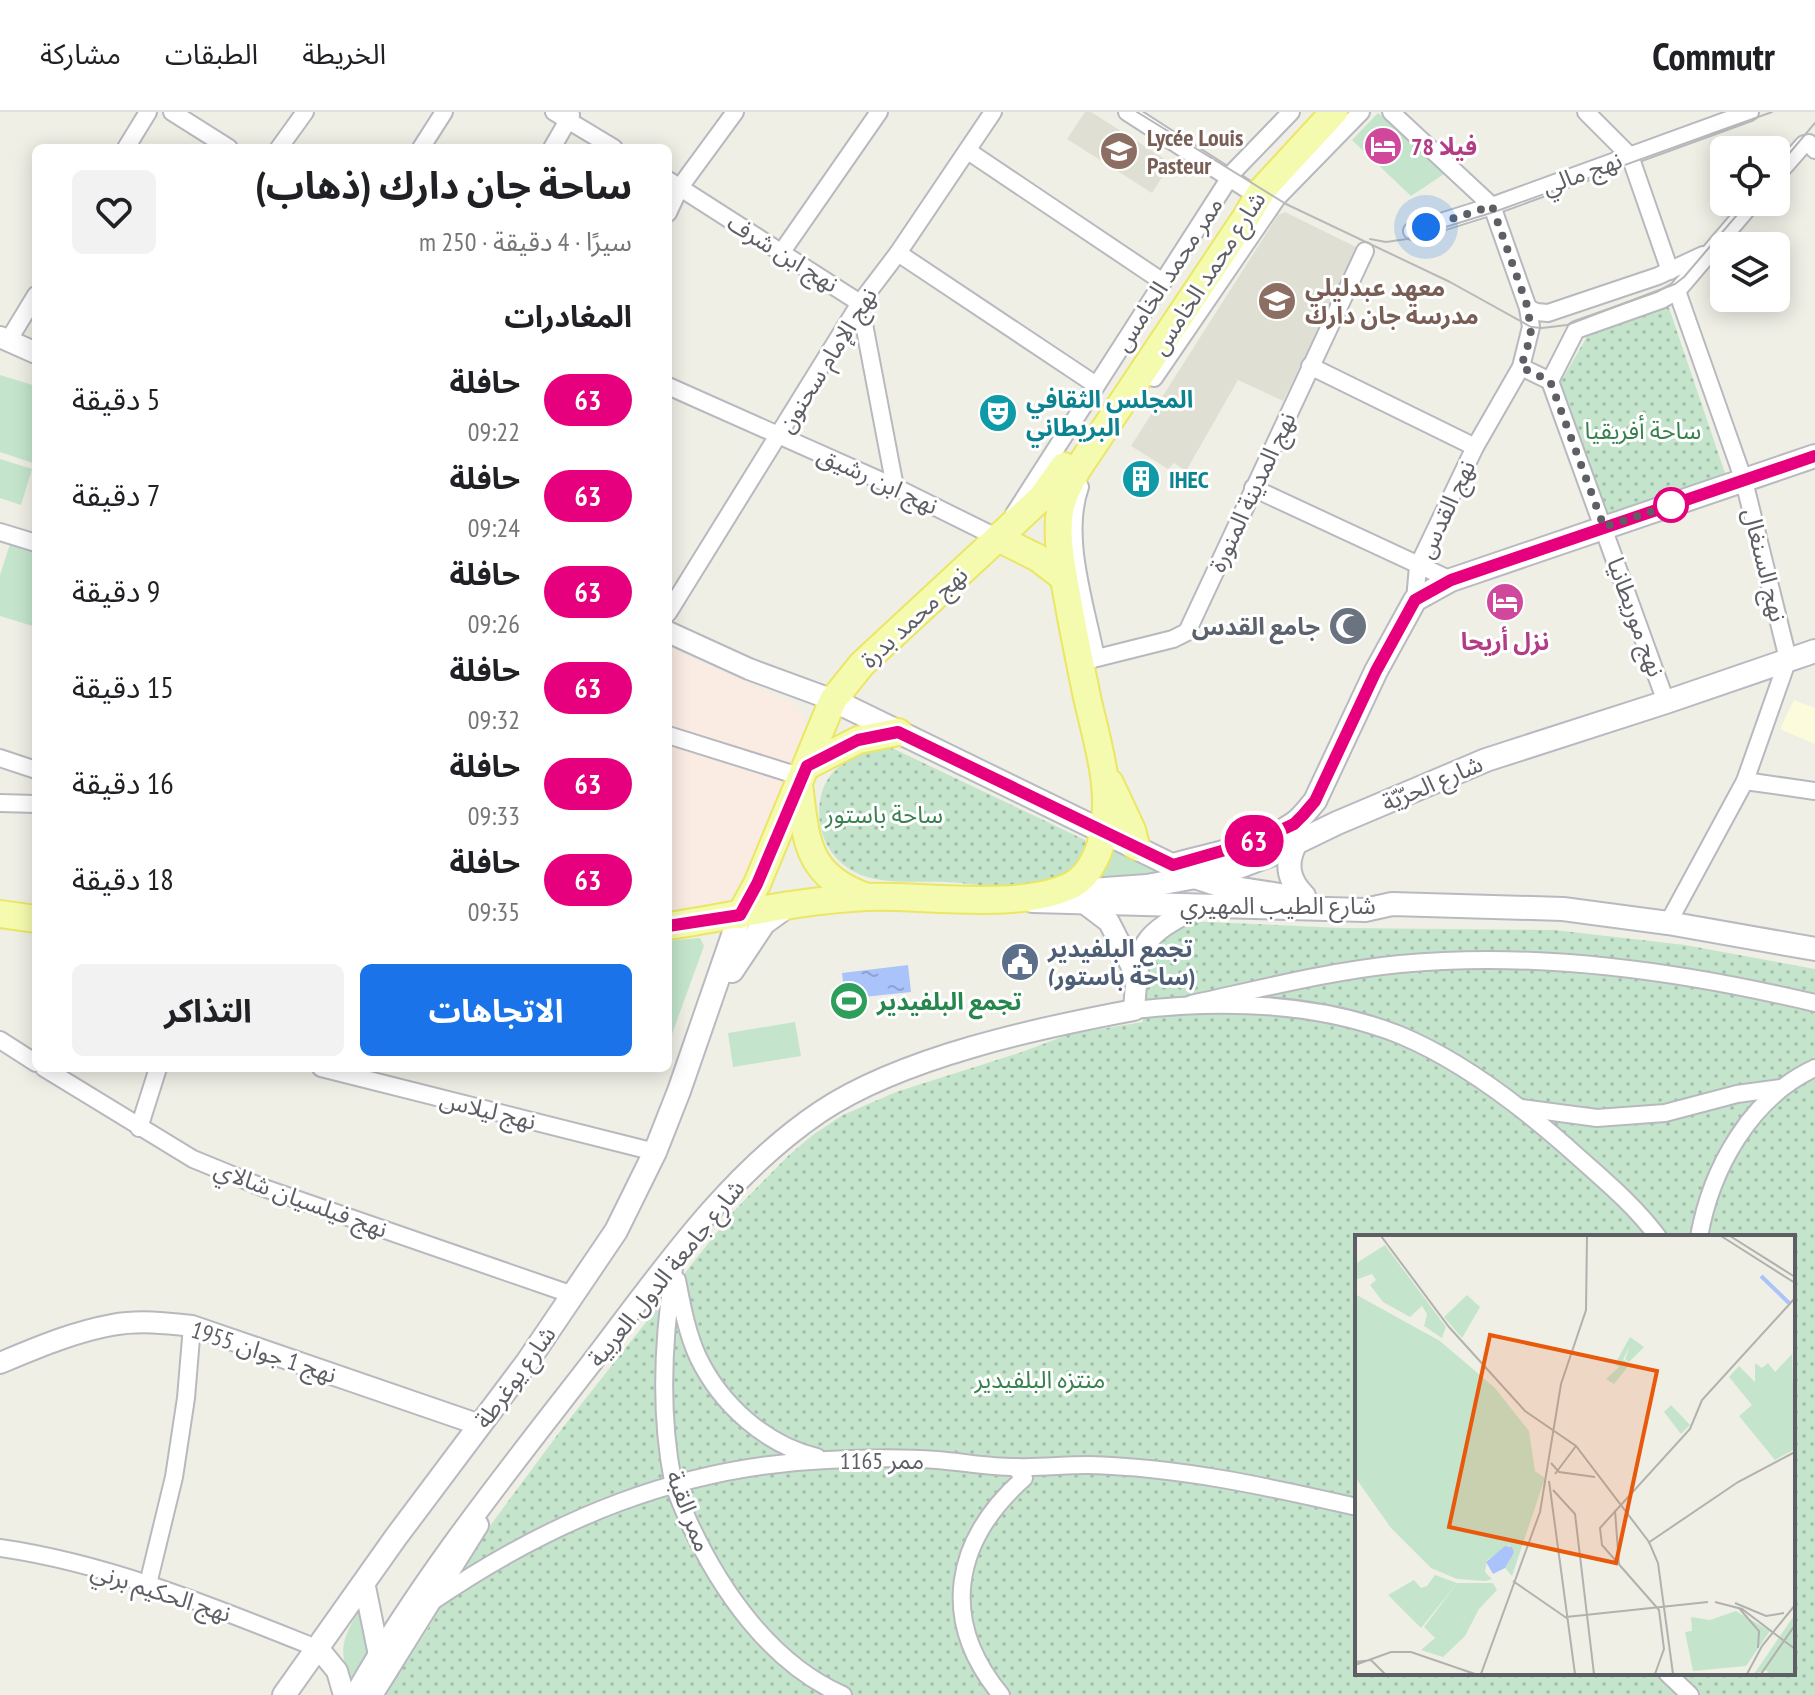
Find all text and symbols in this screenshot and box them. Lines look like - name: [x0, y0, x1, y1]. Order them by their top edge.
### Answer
- text: Commutr: [1652, 31, 1775, 80]
- text: مشاركة: [40, 35, 121, 72]
- text: الطبقات: [165, 35, 258, 72]
- text: الخريطة: [302, 35, 386, 72]
- place label: Lycée Louis Pasteur: [1147, 122, 1243, 181]
- hotel icon: فيلا 78: [1362, 125, 1404, 167]
- school or university icon: Lycée Louis Pasteur: [1098, 130, 1140, 172]
- place label: فيلا 78: [1411, 131, 1477, 162]
- map controls: [1710, 136, 1790, 312]
- button: locate: [1710, 136, 1790, 216]
- street label: نهج مالي: [1538, 144, 1627, 205]
- text: ساحة جان دارك (ذهاب): [255, 160, 632, 209]
- button: heart: [72, 170, 156, 254]
- street label: شارع محمد الخامس: [1144, 185, 1274, 362]
- street label: ممر محمد الخامس: [1107, 191, 1229, 357]
- street label: نهج ابن شرف: [721, 207, 844, 301]
- your location: [1406, 207, 1446, 247]
- text: سيرًا · 4 دقيقة · 250 m: [419, 225, 632, 258]
- button: layers: [1710, 232, 1790, 312]
- place label: معهد عبدليلي مدرسة جان دارك: [1305, 272, 1479, 331]
- school or university icon: معهد عبدليلي مدرسة جان دارك: [1256, 280, 1298, 322]
- street label: نهج الإمام سحنون: [770, 282, 887, 440]
- text: المغادرات: [504, 296, 632, 335]
- text: حافلة: [449, 362, 520, 401]
- text: 5 دقيقة: [72, 379, 160, 418]
- text: 63: [575, 381, 601, 418]
- place label: المجلس الثقافي البريطاني: [1026, 384, 1193, 447]
- theatre icon: المجلس الثقافي البريطاني: [977, 392, 1019, 434]
- street label: نهج المدينة المنورة: [1201, 407, 1304, 578]
- park label: ساحة أفريقيا: [1585, 414, 1701, 446]
- text: 09:22: [468, 415, 520, 448]
- street label: نهج ابن رشيق: [812, 439, 943, 523]
- street label: نهج القدس: [1410, 455, 1484, 564]
- text: حافلة: [449, 458, 520, 497]
- building icon: IHEC: [1120, 458, 1162, 500]
- place label: IHEC: [1169, 464, 1209, 495]
- text: 7 دقيقة: [72, 475, 160, 514]
- text: 63: [575, 477, 601, 514]
- unlabelled marker: [1654, 488, 1688, 522]
- street label: نهج السنغال: [1734, 505, 1794, 626]
- text: 09:24: [468, 511, 520, 544]
- street label: نهج موريطانيا: [1598, 553, 1672, 682]
- text: حافلة: [449, 554, 520, 593]
- street label: نهج محمد بدرة: [854, 559, 976, 676]
- text: 9 دقيقة: [72, 571, 160, 610]
- text: 63: [575, 573, 601, 610]
- hotel icon: نزل أريحا: [1484, 581, 1526, 623]
- mosque icon: جامع القدس: [1327, 605, 1369, 647]
- text: 09:26: [468, 607, 520, 640]
- place label: جامع القدس: [1192, 611, 1320, 645]
- place label: نزل أريحا: [1461, 626, 1549, 657]
- text: حافلة: [449, 650, 520, 689]
- text: 15 دقيقة: [72, 667, 174, 706]
- text: 63: [575, 669, 601, 706]
- text: 09:32: [468, 703, 520, 736]
- text: حافلة: [449, 746, 520, 785]
- street label: شارع الحرّيّة: [1377, 748, 1488, 820]
- text: 16 دقيقة: [72, 763, 174, 802]
- text: 63: [575, 765, 601, 802]
- text: 09:33: [468, 799, 520, 832]
- park label: ساحة باستور: [824, 799, 943, 830]
- line badge: 63: [1218, 815, 1290, 867]
- text: 63: [1241, 822, 1267, 859]
- text: حافلة: [449, 842, 520, 881]
- text: 18 دقيقة: [72, 859, 174, 898]
- text: 63: [575, 861, 601, 898]
- street label: شارع الطيب المهيري: [1180, 890, 1376, 924]
- text: 09:35: [468, 895, 520, 928]
- place label: تجمع البلفيدير (ساحة باستور): [1047, 933, 1195, 992]
- public building icon: تجمع البلفيدير (ساحة باستور): [999, 941, 1041, 983]
- button: التذاكر: [72, 964, 344, 1056]
- button: الاتجاهات: [360, 964, 632, 1056]
- sports icon: تجمع البلفيدير: [828, 980, 870, 1022]
- place label: تجمع البلفيدير: [876, 986, 1022, 1020]
- street label: نهج ليلاس: [436, 1083, 539, 1139]
- street label: نهج فيلسيان شالاي: [209, 1153, 392, 1248]
- street label: شارع جامعة الدول العربية: [581, 1173, 753, 1374]
- inset map: [1355, 1235, 1795, 1675]
- street label: نهج 1 جوان 1955: [187, 1314, 341, 1392]
- street label: شارع يوغرطة: [467, 1320, 564, 1435]
- park label: منتزه البلفيدير: [974, 1364, 1105, 1395]
- street label: ممر 1165: [840, 1445, 924, 1476]
- street label: ممر القبة: [659, 1466, 719, 1556]
- street label: نهج الحكيم برني: [86, 1555, 235, 1633]

